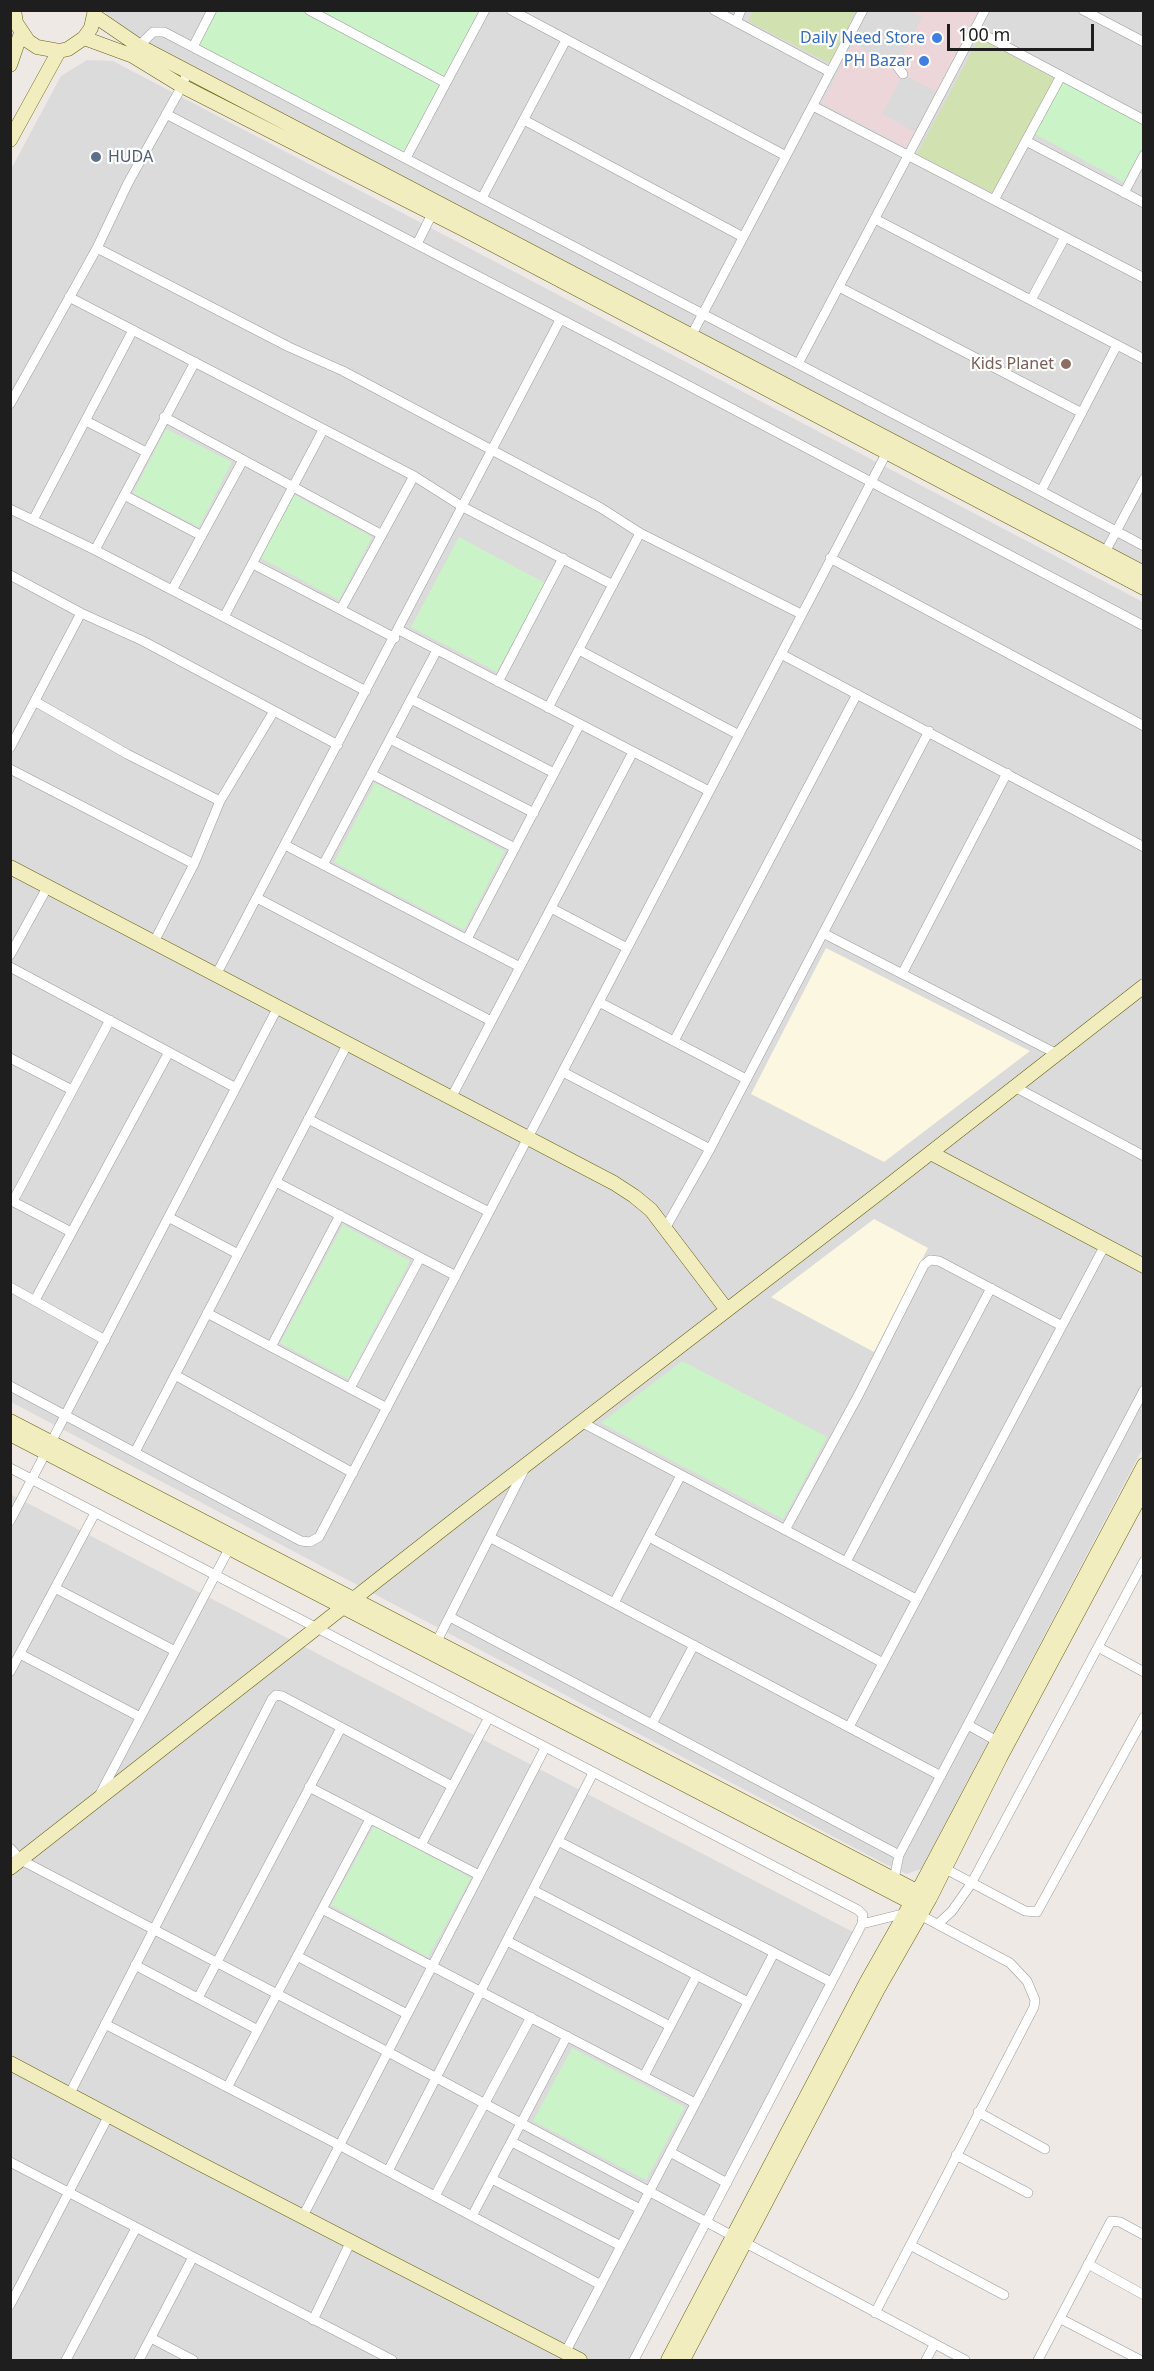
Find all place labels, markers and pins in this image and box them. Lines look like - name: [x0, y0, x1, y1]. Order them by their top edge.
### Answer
- place label: Daily Need Store: [800, 28, 925, 48]
- marker: Daily Need Store: [930, 31, 944, 45]
- place label: PH Bazar: [844, 51, 912, 71]
- marker: PH Bazar: [917, 54, 931, 68]
- place label: HUDA: [108, 147, 153, 167]
- marker: HUDA: [89, 150, 103, 164]
- place label: Kids Planet: [971, 354, 1054, 374]
- marker: Kids Planet: [1059, 357, 1073, 371]

